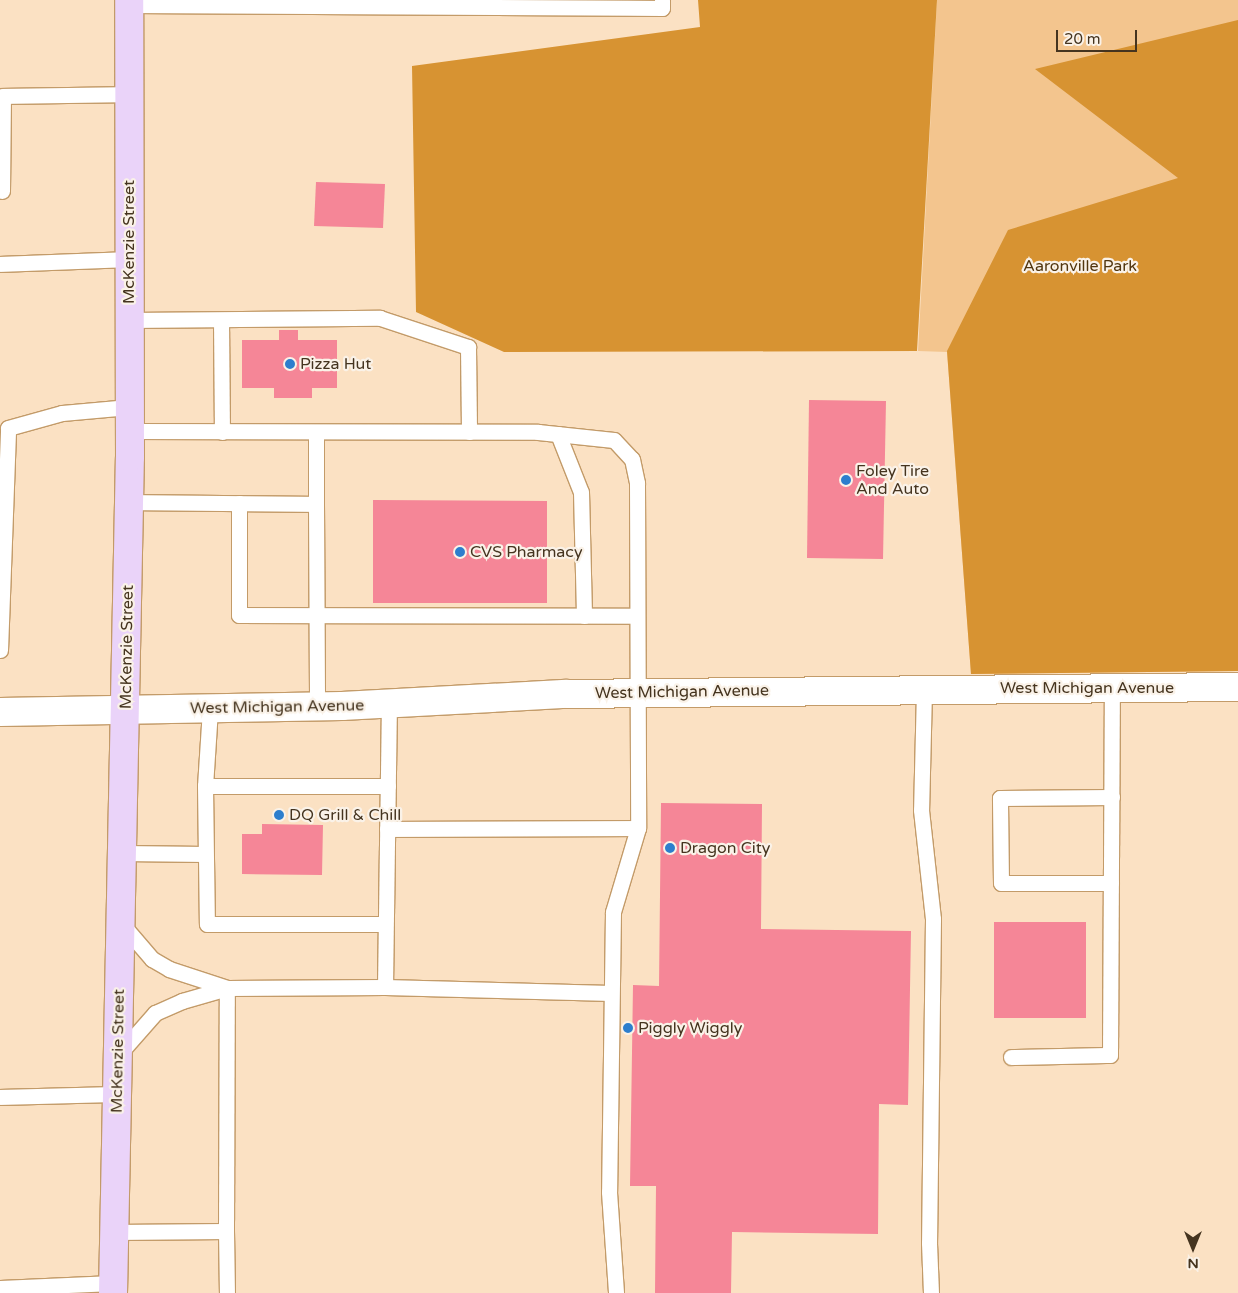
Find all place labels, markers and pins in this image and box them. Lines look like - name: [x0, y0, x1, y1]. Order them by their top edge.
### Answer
- place label: Pizza Hut: [300, 354, 371, 374]
- marker: Pizza Hut: [284, 358, 296, 370]
- place label: Foley Tire And Auto: [856, 461, 929, 499]
- marker: Foley Tire And Auto: [840, 474, 852, 486]
- place label: CVS Pharmacy: [470, 542, 582, 562]
- marker: CVS Pharmacy: [454, 546, 466, 558]
- place label: DQ Grill & Chill: [289, 805, 401, 825]
- marker: DQ Grill & Chill: [273, 809, 285, 821]
- place label: Dragon City: [680, 838, 770, 858]
- marker: Dragon City: [664, 842, 676, 854]
- place label: Piggly Wiggly: [638, 1018, 742, 1038]
- marker: Piggly Wiggly: [622, 1022, 634, 1034]

